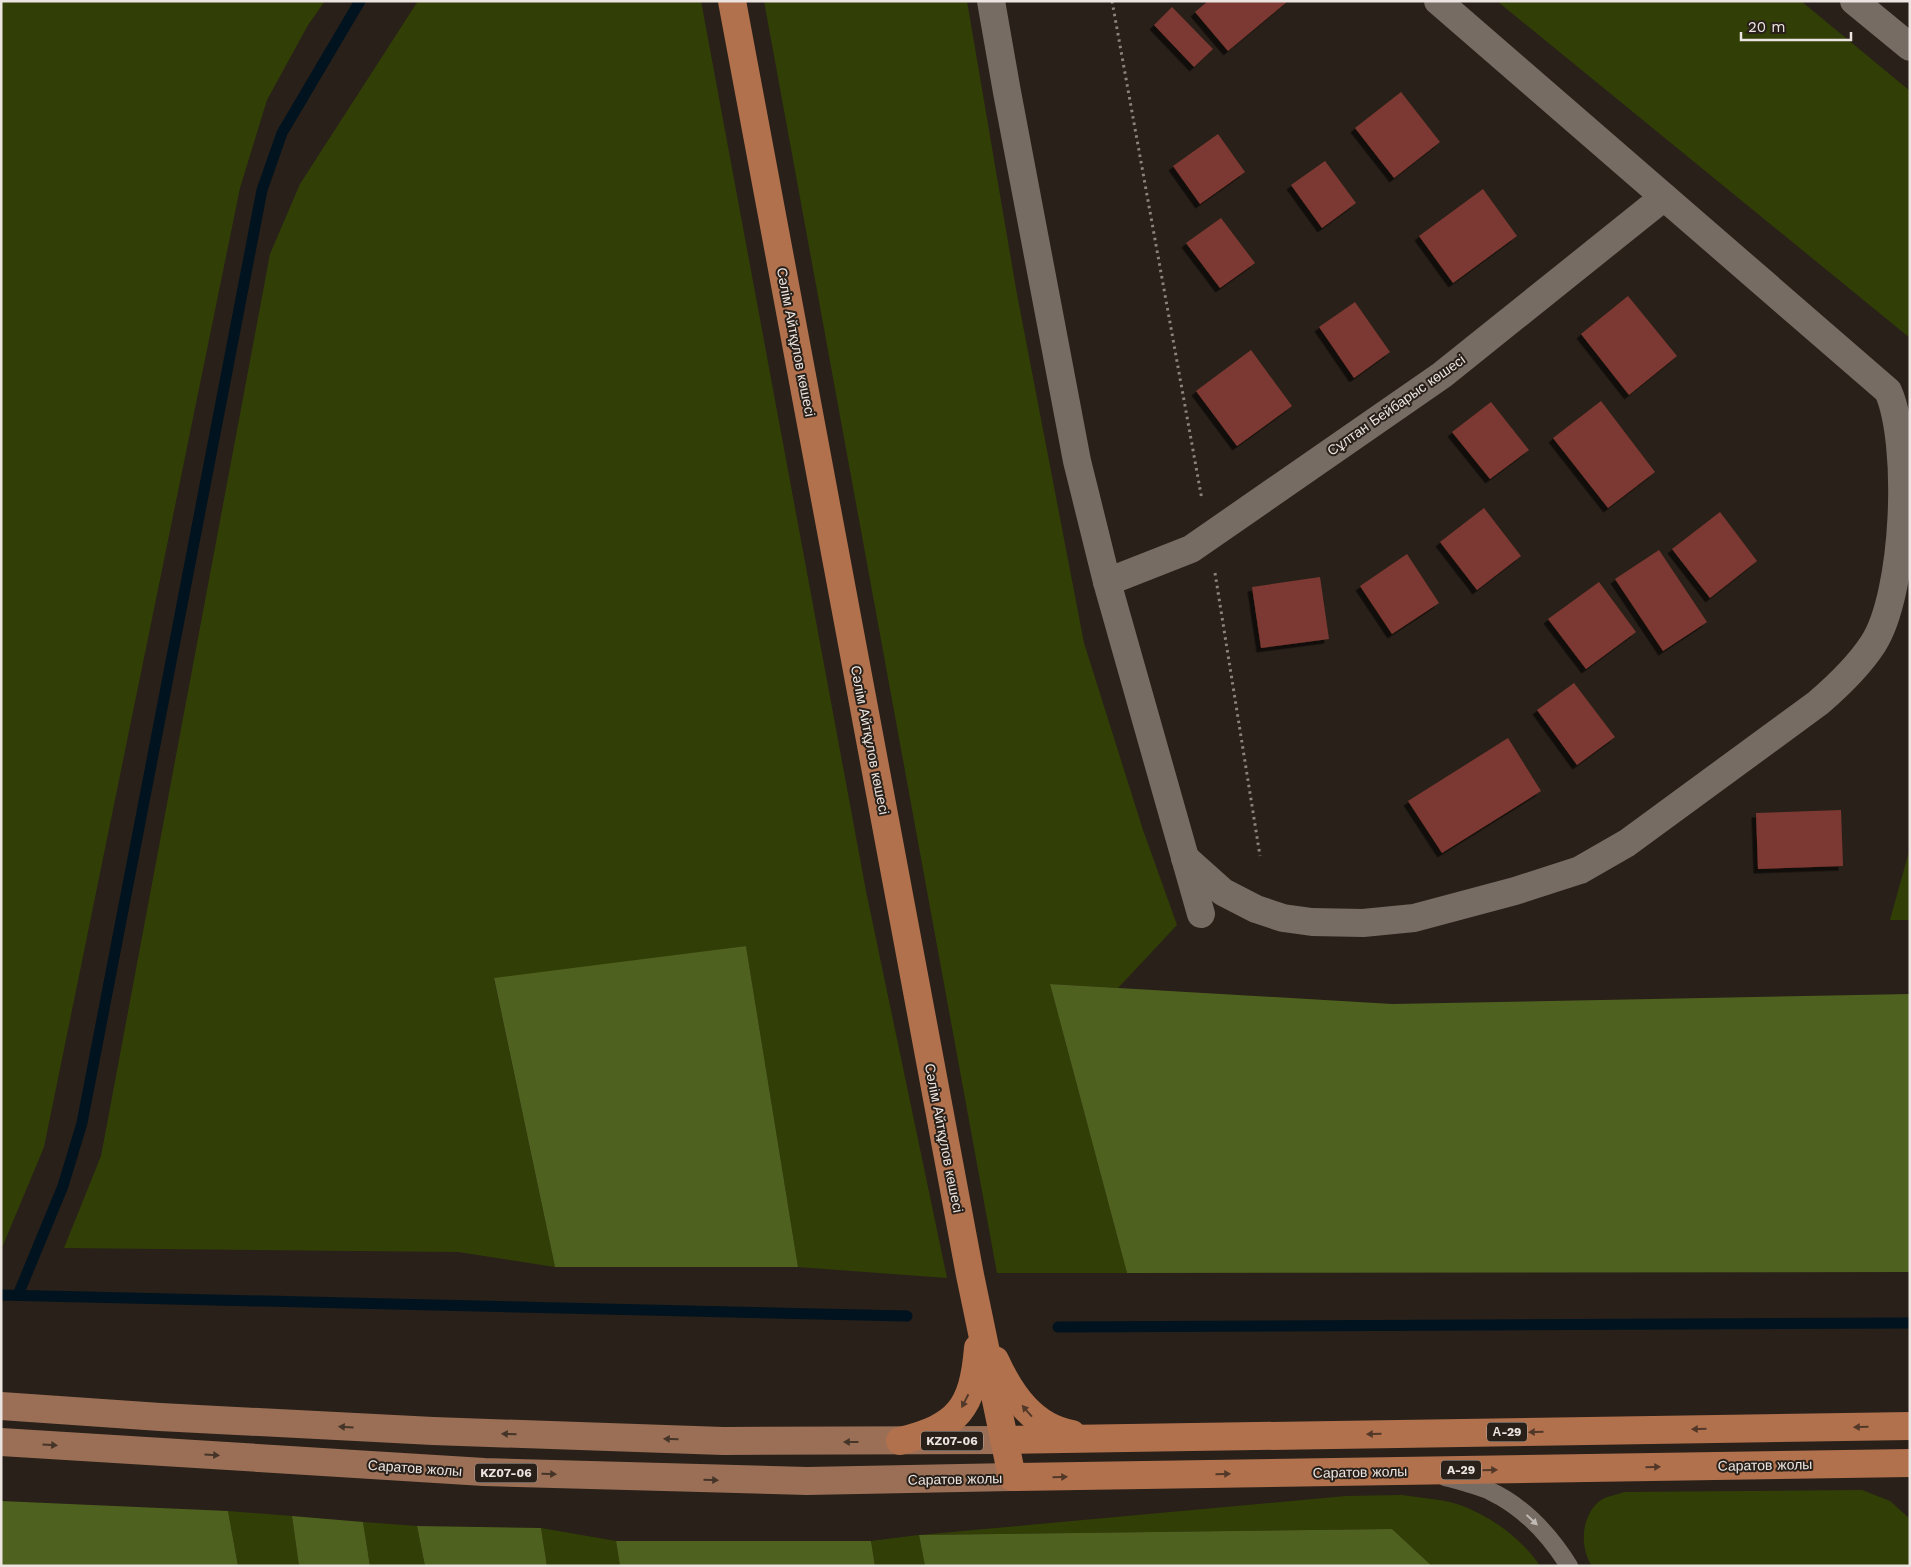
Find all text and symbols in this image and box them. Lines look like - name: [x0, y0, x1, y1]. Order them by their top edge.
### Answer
- scale bar: [1741, 10, 1851, 42]
- text: 20 m: [1748, 18, 1786, 36]
- street label: Сәлім Айтқұлов көшесі: [774, 266, 818, 418]
- street label: Сұлтан Бейбарыс көшесі: [1324, 351, 1468, 459]
- street label: Сәлім Айтқұлов көшесі: [848, 664, 892, 816]
- street label: Сәлім Айтқұлов көшесі: [922, 1062, 966, 1214]
- one-way arrow: [961, 1394, 969, 1408]
- one-way arrow: [1021, 1405, 1033, 1417]
- one-way arrow: [338, 1422, 354, 1430]
- road number: А-29: [1487, 1422, 1527, 1441]
- one-way arrow: [1853, 1423, 1869, 1431]
- one-way arrow: [1690, 1425, 1706, 1433]
- one-way arrow: [1528, 1428, 1544, 1436]
- one-way arrow: [500, 1430, 516, 1438]
- one-way arrow: [1365, 1431, 1381, 1439]
- road number: KZ07-06: [921, 1432, 983, 1450]
- one-way arrow: [663, 1435, 679, 1443]
- one-way arrow: [843, 1438, 859, 1446]
- one-way arrow: [42, 1442, 58, 1450]
- one-way arrow: [204, 1452, 220, 1460]
- street label: Саратов жолы: [1718, 1456, 1812, 1474]
- street label: Саратов жолы: [367, 1457, 463, 1479]
- road number: A-29: [1441, 1460, 1481, 1480]
- street label: Саратов жолы: [1313, 1463, 1407, 1481]
- one-way arrow: [1645, 1463, 1661, 1471]
- road number: KZ07-06: [475, 1464, 537, 1482]
- one-way arrow: [1482, 1465, 1498, 1473]
- one-way arrow: [541, 1470, 557, 1478]
- street label: Саратов жолы: [908, 1470, 1002, 1488]
- one-way arrow: [1215, 1470, 1231, 1478]
- one-way arrow: [1053, 1473, 1069, 1481]
- one-way arrow: [704, 1476, 720, 1484]
- one-way arrow: [1525, 1514, 1537, 1526]

